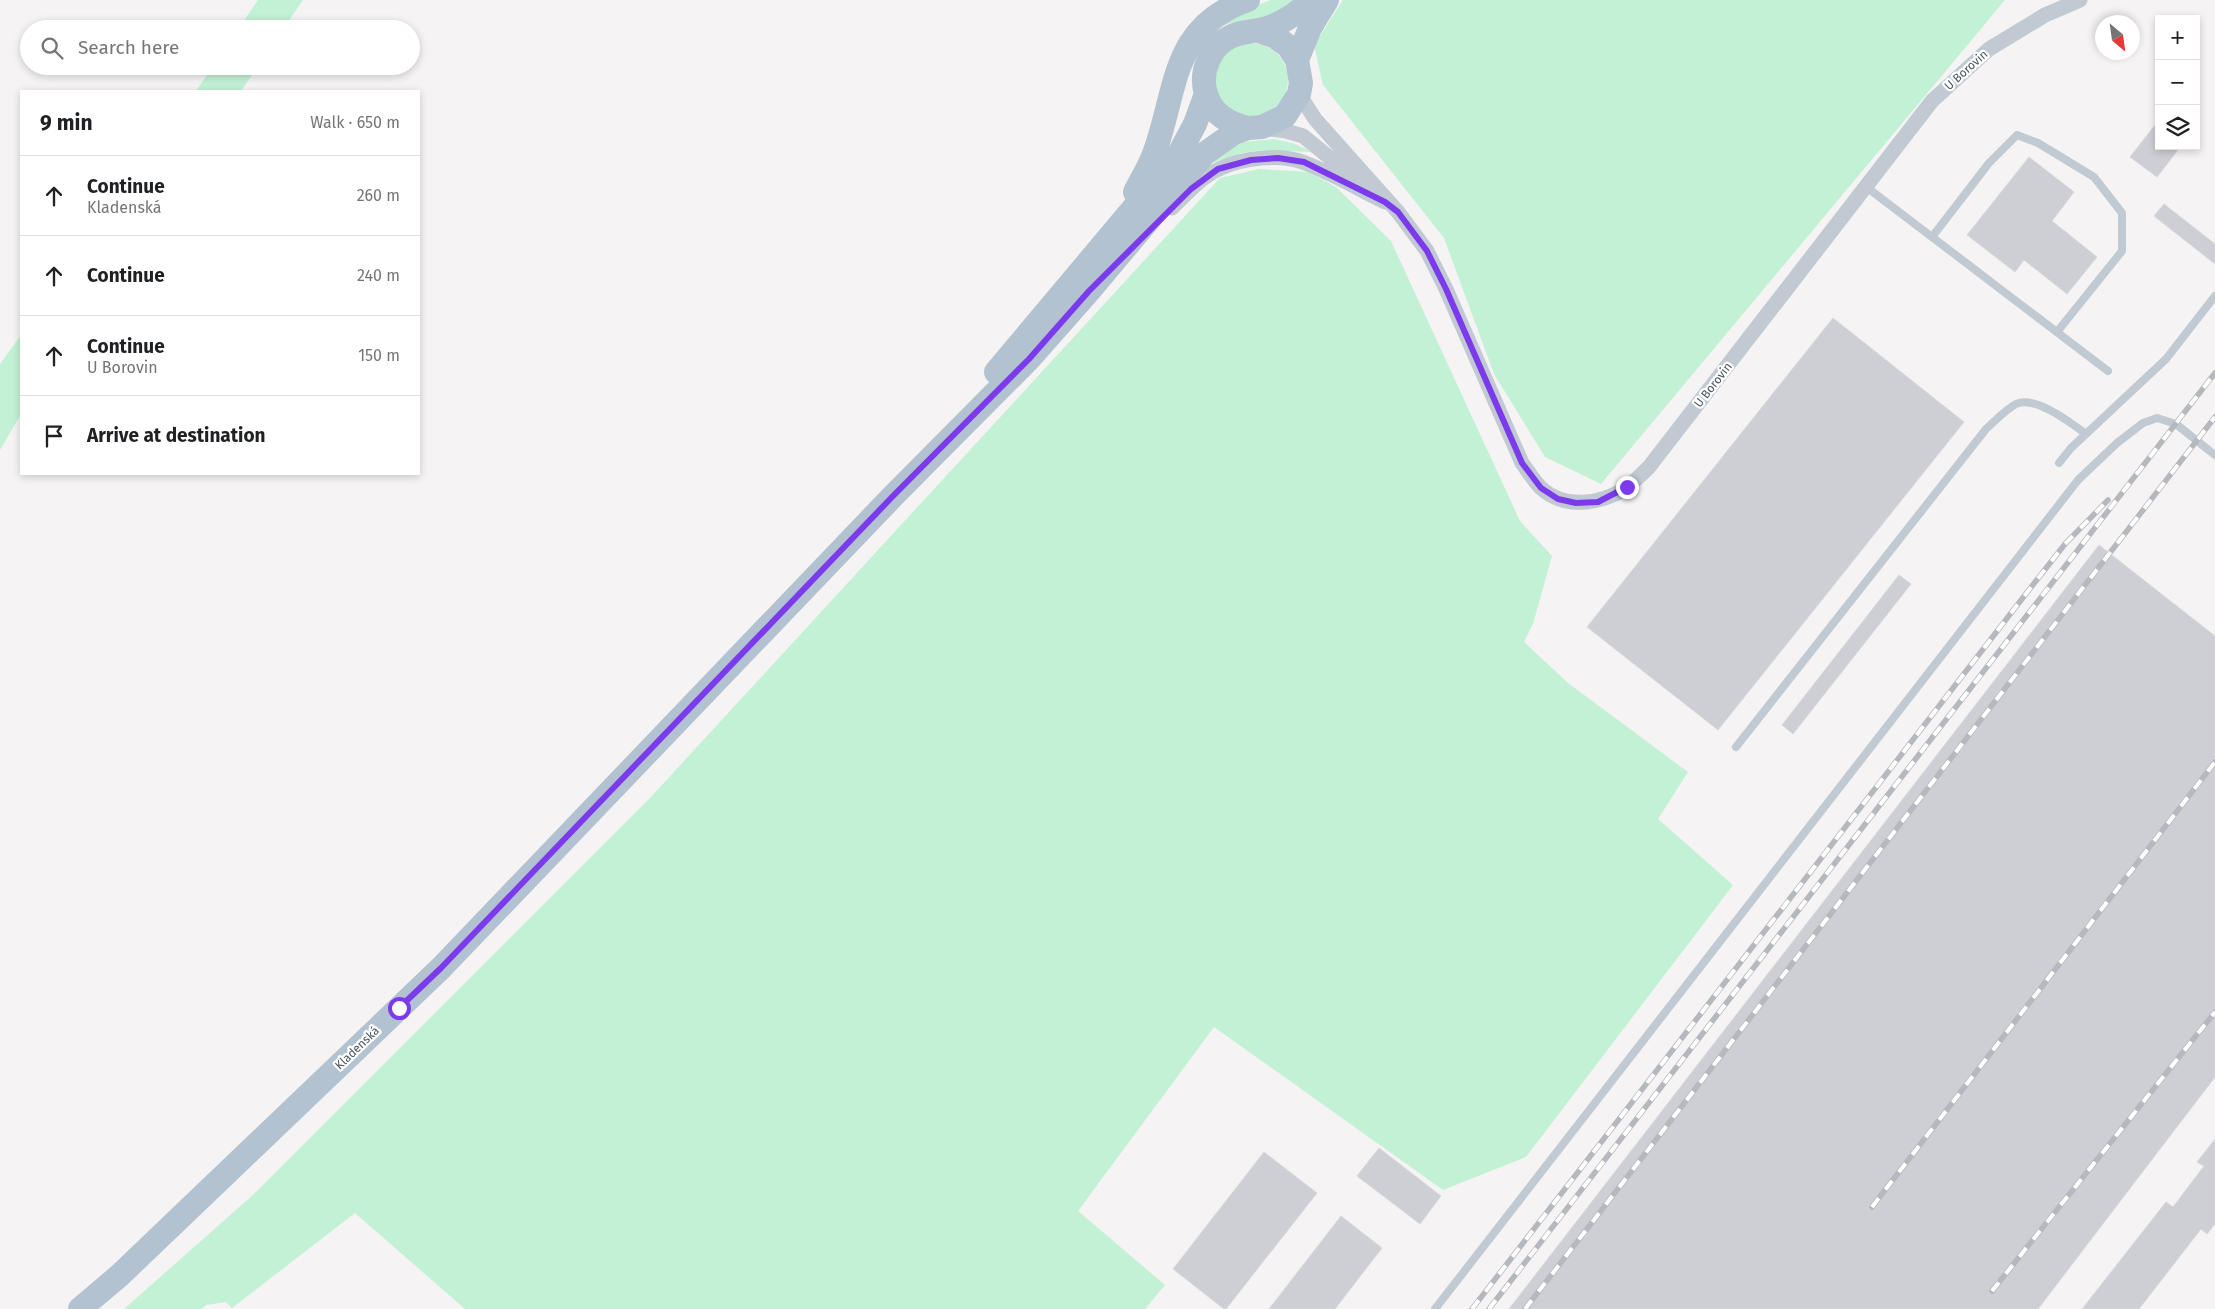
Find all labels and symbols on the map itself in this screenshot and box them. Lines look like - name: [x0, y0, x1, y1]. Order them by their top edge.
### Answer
- north arrow: [2095, 15, 2140, 60]
- street label: U Borovin: [1942, 47, 1990, 93]
- street label: U Borovin: [1691, 360, 1735, 410]
- route end: [1616, 476, 1639, 499]
- route start: [388, 997, 411, 1020]
- street label: Kladenská: [332, 1024, 382, 1072]

